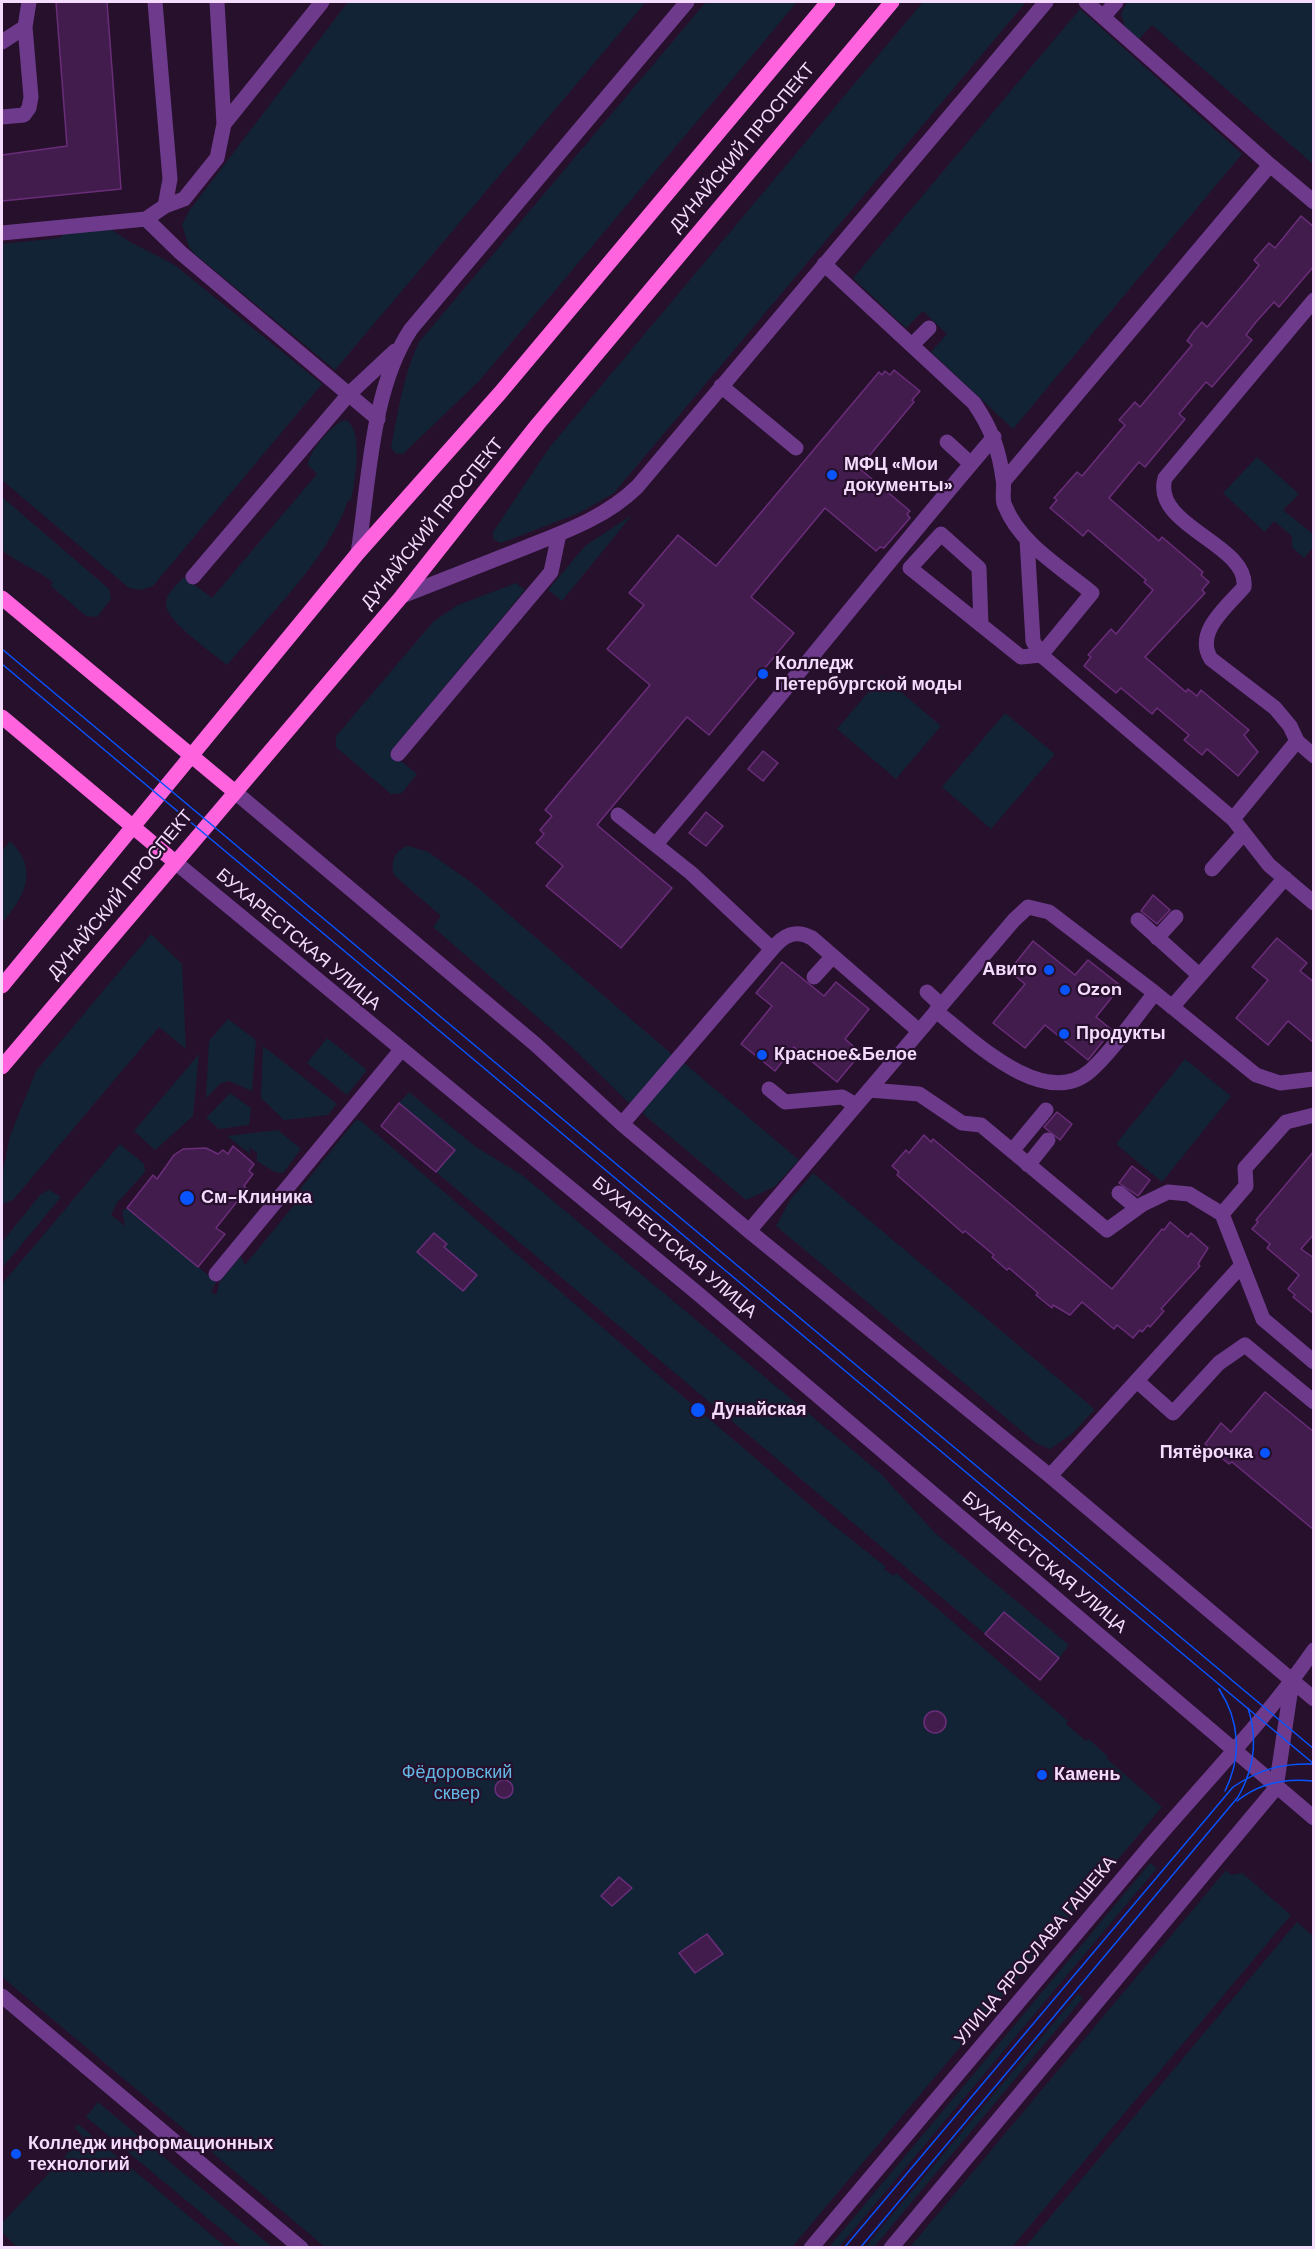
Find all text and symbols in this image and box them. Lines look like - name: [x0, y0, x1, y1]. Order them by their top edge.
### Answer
- street label: ДУНАЙСКИЙ ПРОСПЕКТ: [666, 59, 820, 237]
- street label: ДУНАЙСКИЙ ПРОСПЕКТ: [357, 434, 509, 614]
- place label: МФЦ «Мои документы»: [844, 454, 953, 496]
- marker: МФЦ «Мои документы»: [825, 468, 839, 482]
- place label: Колледж Петербургской моды: [775, 653, 962, 696]
- marker: Колледж Петербургской моды: [756, 667, 770, 681]
- street label: ДУНАЙСКИЙ ПРОСПЕКТ: [44, 806, 198, 984]
- street label: БУХАРЕСТСКАЯ УЛИЦА: [211, 865, 385, 1015]
- place label: Авито: [982, 959, 1037, 981]
- marker: Авито: [1042, 963, 1056, 977]
- place label: Ozon: [1077, 979, 1122, 1001]
- marker: Ozon: [1058, 983, 1072, 997]
- place label: Продукты: [1076, 1023, 1166, 1045]
- marker: Продукты: [1057, 1027, 1071, 1041]
- place label: Красное&Белое: [774, 1044, 917, 1066]
- marker: Красное&Белое: [755, 1048, 769, 1062]
- street label: БУХАРЕСТСКАЯ УЛИЦА: [587, 1173, 761, 1323]
- place label: См-Клиника: [201, 1187, 312, 1209]
- marker: См-Клиника: [178, 1189, 196, 1207]
- place label: Дунайская: [712, 1399, 807, 1421]
- marker: Дунайская: [689, 1401, 707, 1419]
- place label: Пятёрочка: [1160, 1442, 1253, 1464]
- marker: Пятёрочка: [1258, 1446, 1272, 1460]
- street label: БУХАРЕСТСКАЯ УЛИЦА: [957, 1488, 1131, 1638]
- park label: Фёдоровский сквер: [402, 1762, 512, 1804]
- place label: Камень: [1054, 1764, 1120, 1786]
- marker: Камень: [1035, 1768, 1049, 1782]
- street label: УЛИЦА ЯРОСЛАВА ГАШЕКА: [951, 1852, 1121, 2050]
- place label: Колледж информационных технологий: [28, 2133, 273, 2176]
- marker: Колледж информационных технологий: [9, 2147, 23, 2161]

